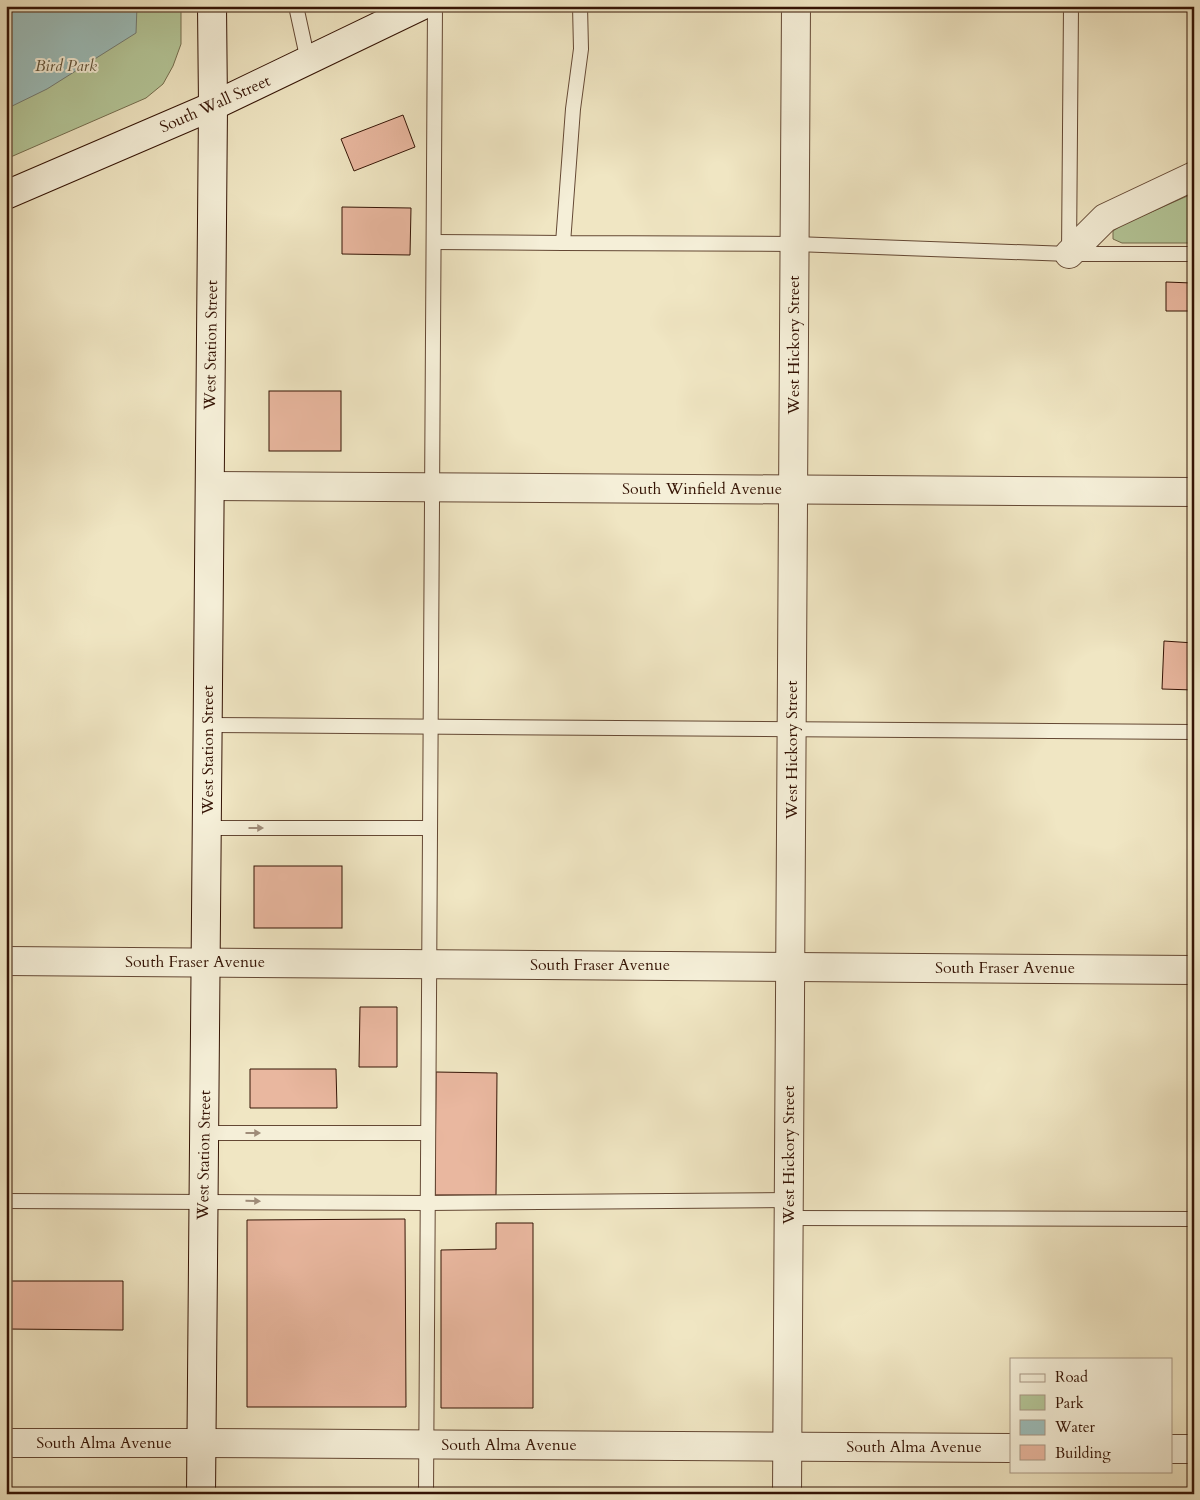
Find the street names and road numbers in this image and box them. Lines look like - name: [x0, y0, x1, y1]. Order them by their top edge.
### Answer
- street label: South Wall Street: [156, 70, 274, 138]
- street label: West Hickory Street: [783, 275, 805, 416]
- street label: West Station Street: [199, 280, 223, 411]
- street label: South Winfield Avenue: [622, 478, 782, 500]
- street label: West Hickory Street: [781, 680, 803, 821]
- street label: West Station Street: [197, 685, 219, 816]
- street label: South Fraser Avenue: [125, 951, 265, 973]
- street label: South Fraser Avenue: [530, 954, 670, 976]
- street label: South Fraser Avenue: [935, 957, 1075, 979]
- street label: West Hickory Street: [778, 1085, 800, 1226]
- street label: West Station Street: [192, 1090, 216, 1221]
- street label: South Alma Avenue: [36, 1432, 172, 1454]
- street label: South Alma Avenue: [441, 1434, 577, 1456]
- street label: South Alma Avenue: [846, 1436, 982, 1458]

